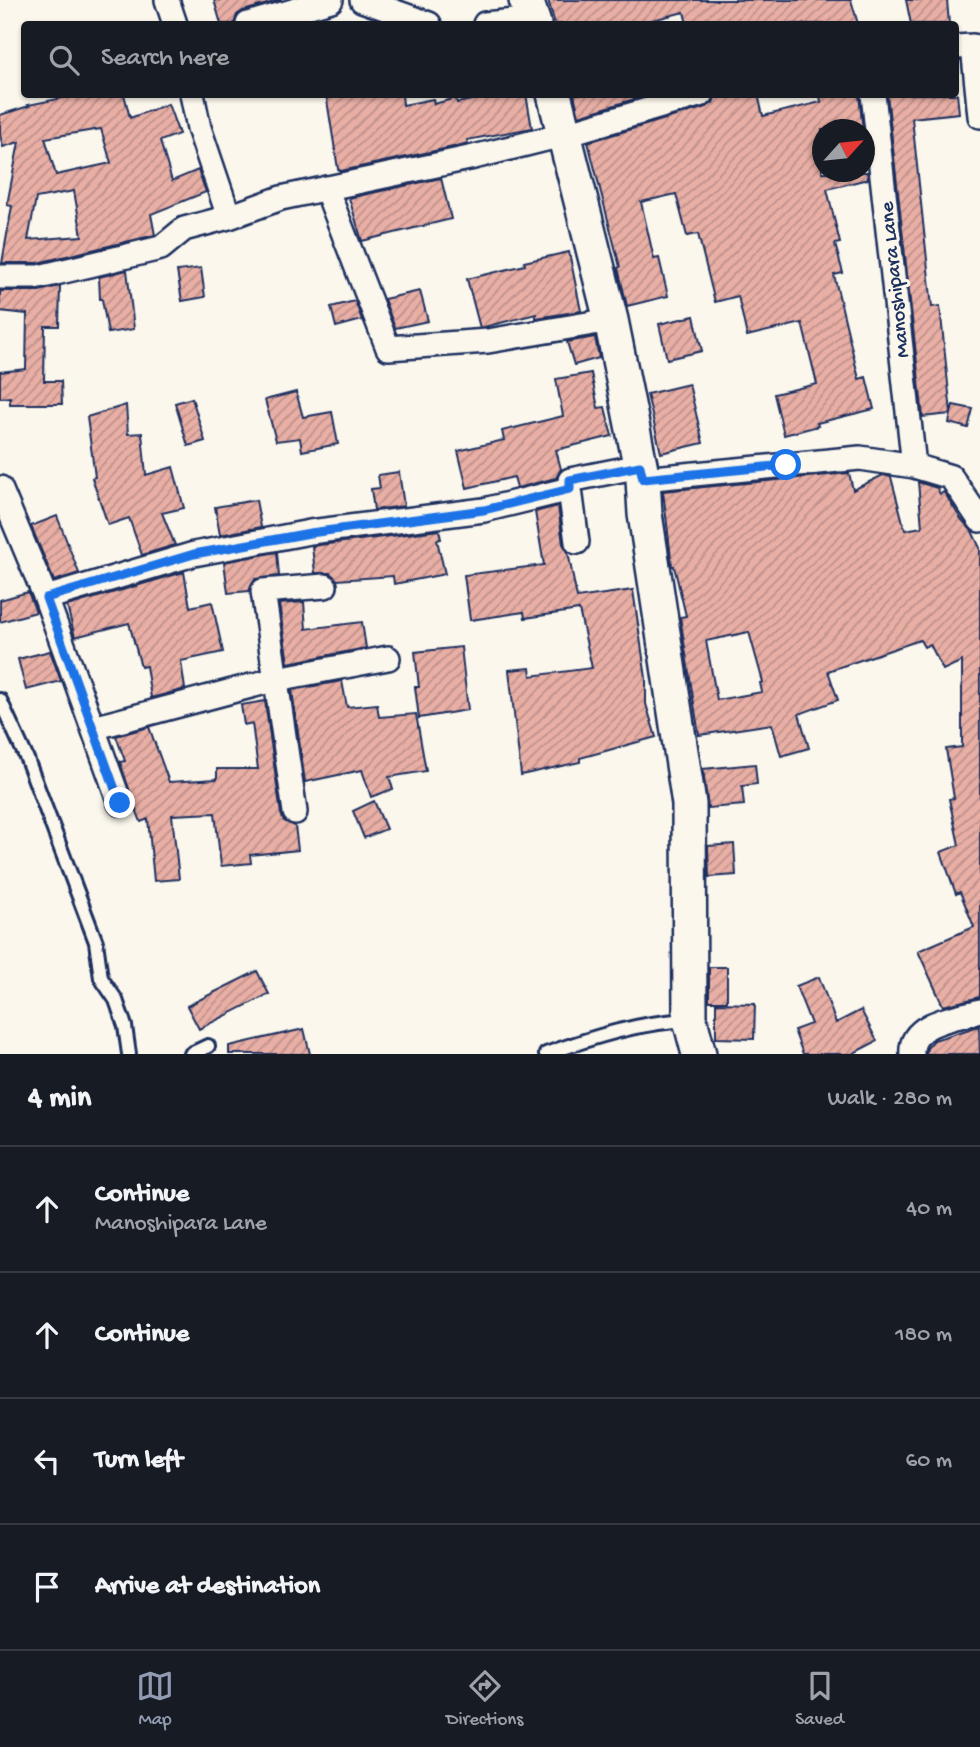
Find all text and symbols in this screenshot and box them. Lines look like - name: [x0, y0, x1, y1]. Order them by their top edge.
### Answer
- search box: [21, 21, 959, 98]
- icon: search: [45, 41, 83, 79]
- text: Search here: [101, 44, 229, 75]
- north arrow: [812, 119, 875, 182]
- street label: Manoshipara Lane: [876, 199, 917, 359]
- route start: [770, 449, 801, 480]
- route end: [104, 787, 135, 818]
- text: 4 min: [28, 1082, 91, 1117]
- text: Walk · 280 m: [828, 1086, 952, 1113]
- text: Continue: [95, 1180, 189, 1211]
- icon: ahead: [28, 1190, 66, 1228]
- text: 40 m: [906, 1196, 952, 1223]
- text: Manoshipara Lane: [95, 1211, 267, 1238]
- icon: ahead: [28, 1316, 66, 1354]
- text: Continue: [95, 1320, 189, 1351]
- text: 180 m: [895, 1322, 952, 1349]
- icon: left: [28, 1442, 66, 1480]
- text: Turn left: [95, 1446, 183, 1477]
- text: 60 m: [906, 1448, 952, 1475]
- icon: arrive: [28, 1568, 66, 1606]
- text: Arrive at destination: [95, 1572, 320, 1603]
- tab: Map: [136, 1667, 174, 1732]
- tab: Directions: [446, 1667, 523, 1732]
- tab: Saved: [795, 1667, 844, 1732]

